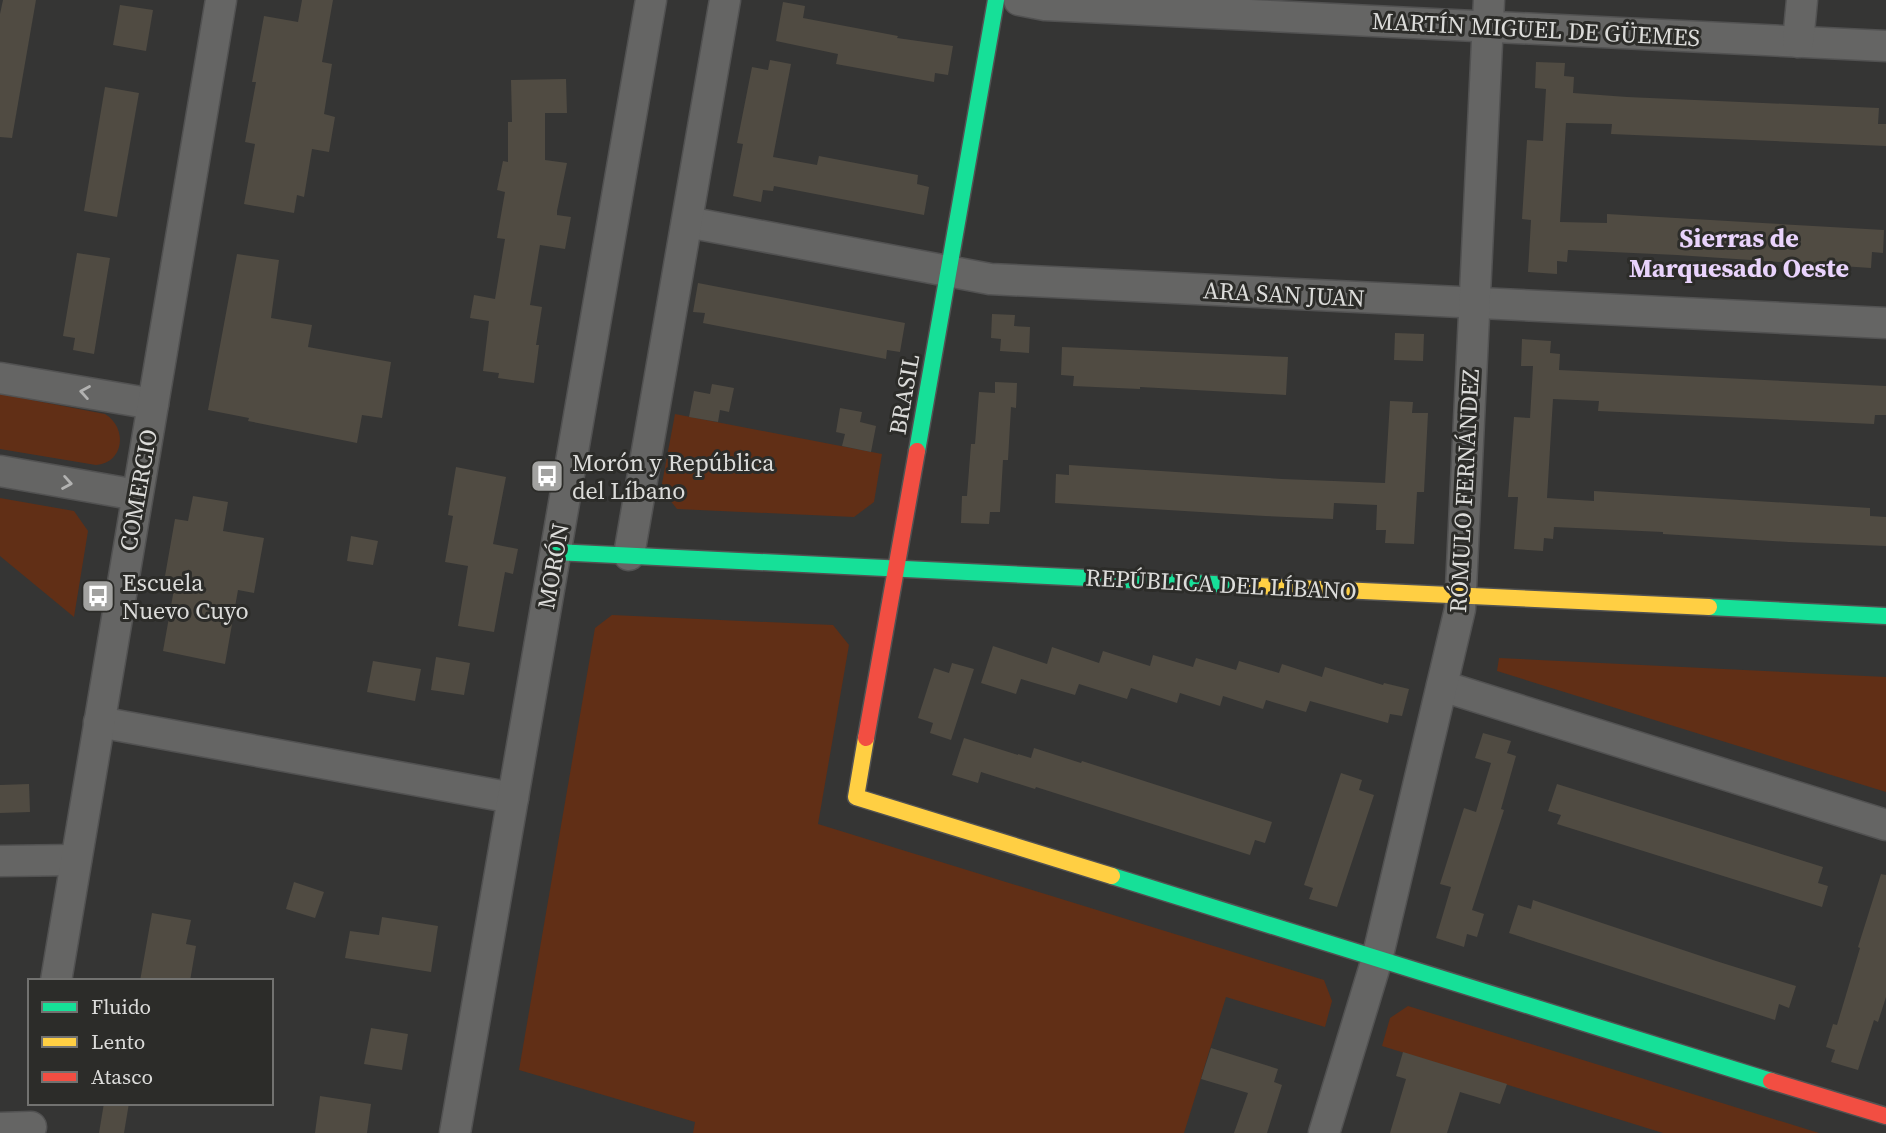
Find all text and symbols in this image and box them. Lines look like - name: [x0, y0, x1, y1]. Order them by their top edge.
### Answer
- street label: MARTÍN MIGUEL DE GÜEMES: [1371, 4, 1701, 54]
- district label: Sierras de Marquesado Oeste: [1629, 220, 1849, 286]
- street label: ARA SAN JUAN: [1202, 273, 1366, 315]
- street label: BRASIL: [881, 351, 927, 437]
- street label: RÓMULO FERNÁNDEZ: [1441, 368, 1487, 614]
- one-way arrow: [79, 385, 91, 400]
- street label: COMERCIO: [111, 426, 165, 554]
- place label: Morón y República del Líbano: [572, 446, 775, 507]
- bus stop icon: Morón y República del Líbano: [528, 457, 566, 495]
- one-way arrow: [61, 475, 73, 490]
- street label: MORÓN: [529, 520, 577, 612]
- street label: REPÚBLICA DEL LÍBANO: [1084, 560, 1358, 608]
- place label: Escuela Nuevo Cuyo: [122, 566, 249, 627]
- bus stop icon: Escuela Nuevo Cuyo: [79, 577, 117, 615]
- legend: [28, 979, 273, 1105]
- text: Fluido: [91, 992, 151, 1021]
- text: Lento: [91, 1027, 145, 1056]
- text: Atasco: [91, 1062, 153, 1091]

